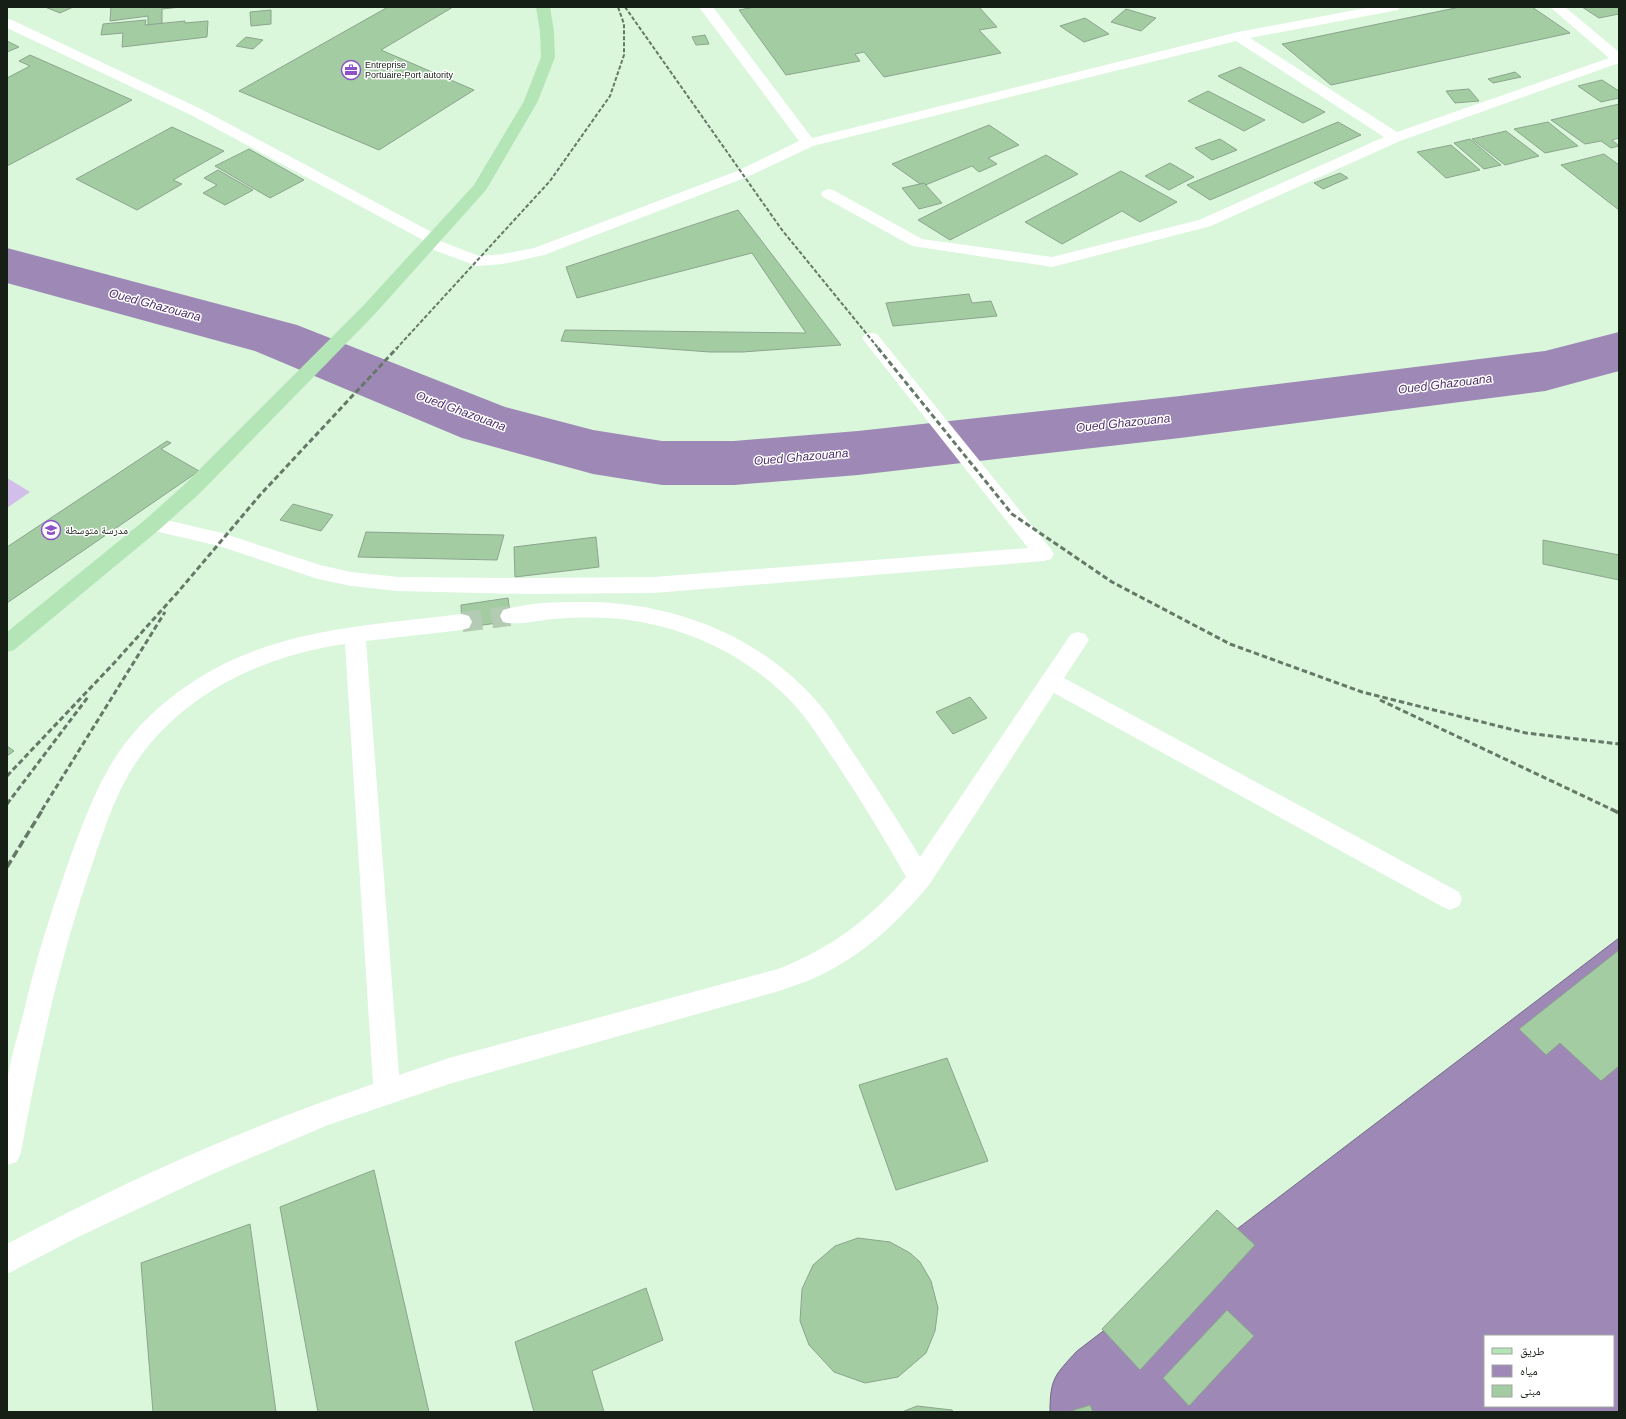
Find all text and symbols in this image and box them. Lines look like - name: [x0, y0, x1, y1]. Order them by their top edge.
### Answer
- office icon: Entreprise Portuaire-Port autority: [340, 59, 362, 81]
- place label: Entreprise Portuaire-Port autority: [365, 60, 454, 80]
- water label: Oued Ghazouana: [107, 286, 203, 324]
- water label: Oued Ghazouana: [1397, 371, 1493, 397]
- water label: Oued Ghazouana: [414, 388, 508, 434]
- water label: Oued Ghazouana: [1075, 411, 1171, 435]
- water label: Oued Ghazouana: [753, 446, 849, 468]
- school or university icon: مدرسة متوسطة: [40, 519, 62, 541]
- place label: مدرسة متوسطة: [65, 524, 128, 536]
- legend: [1484, 1335, 1614, 1407]
- text: طريق: [1520, 1344, 1545, 1358]
- text: مياه: [1520, 1364, 1538, 1378]
- text: مبنى: [1520, 1384, 1541, 1398]

